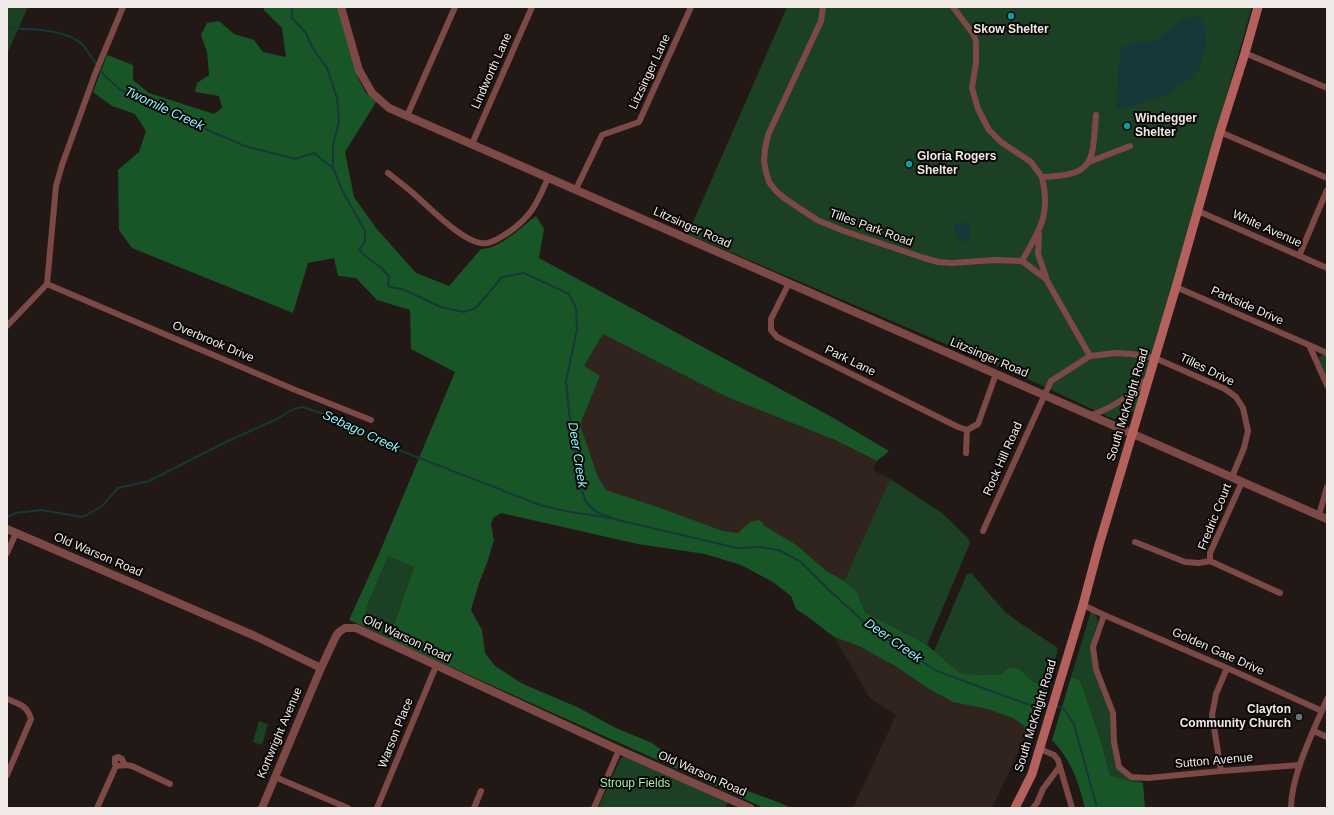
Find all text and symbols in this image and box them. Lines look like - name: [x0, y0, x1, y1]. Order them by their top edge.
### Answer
- marker: Skow Shelter: [1006, 11, 1016, 21]
- place label: Skow Shelter: [973, 23, 1049, 37]
- street label: Lindworth Lane: [469, 31, 515, 111]
- street label: Litzsinger Lane: [626, 32, 674, 112]
- water label: Twomile Creek: [122, 84, 206, 134]
- place label: Windegger Shelter: [1135, 112, 1197, 140]
- marker: Windegger Shelter: [1122, 121, 1132, 131]
- place label: Gloria Rogers Shelter: [917, 150, 996, 178]
- marker: Gloria Rogers Shelter: [904, 159, 914, 169]
- street label: Litzsinger Road: [651, 204, 733, 252]
- street label: Tilles Park Road: [827, 206, 915, 250]
- street label: White Avenue: [1230, 207, 1304, 251]
- street label: Parkside Drive: [1208, 284, 1286, 328]
- street label: Overbrook Drive: [170, 318, 256, 366]
- street label: Litzsinger Road: [948, 335, 1030, 381]
- street label: Park Lane: [822, 343, 878, 379]
- street label: South McKnight Road: [1104, 347, 1152, 463]
- street label: Tilles Drive: [1177, 351, 1237, 389]
- water label: Sebago Creek: [320, 407, 402, 457]
- street label: Rock Hill Road: [980, 420, 1026, 498]
- water label: Deer Creek: [564, 421, 590, 489]
- street label: Fredric Court: [1195, 482, 1235, 552]
- street label: Old Warson Road: [51, 530, 145, 580]
- street label: Old Warson Road: [361, 612, 453, 666]
- water label: Deer Creek: [861, 616, 925, 666]
- street label: Golden Gate Drive: [1170, 625, 1266, 679]
- street label: South McKnight Road: [1012, 658, 1060, 774]
- street label: Kortwright Avenue: [254, 685, 306, 781]
- street label: Warson Place: [375, 696, 417, 770]
- place label: Clayton Community Church: [1180, 703, 1291, 731]
- marker: Clayton Community Church: [1294, 712, 1304, 722]
- street label: Old Warson Road: [656, 748, 748, 800]
- street label: Sutton Avenue: [1174, 750, 1254, 772]
- park label: Stroup Fields: [600, 777, 670, 791]

